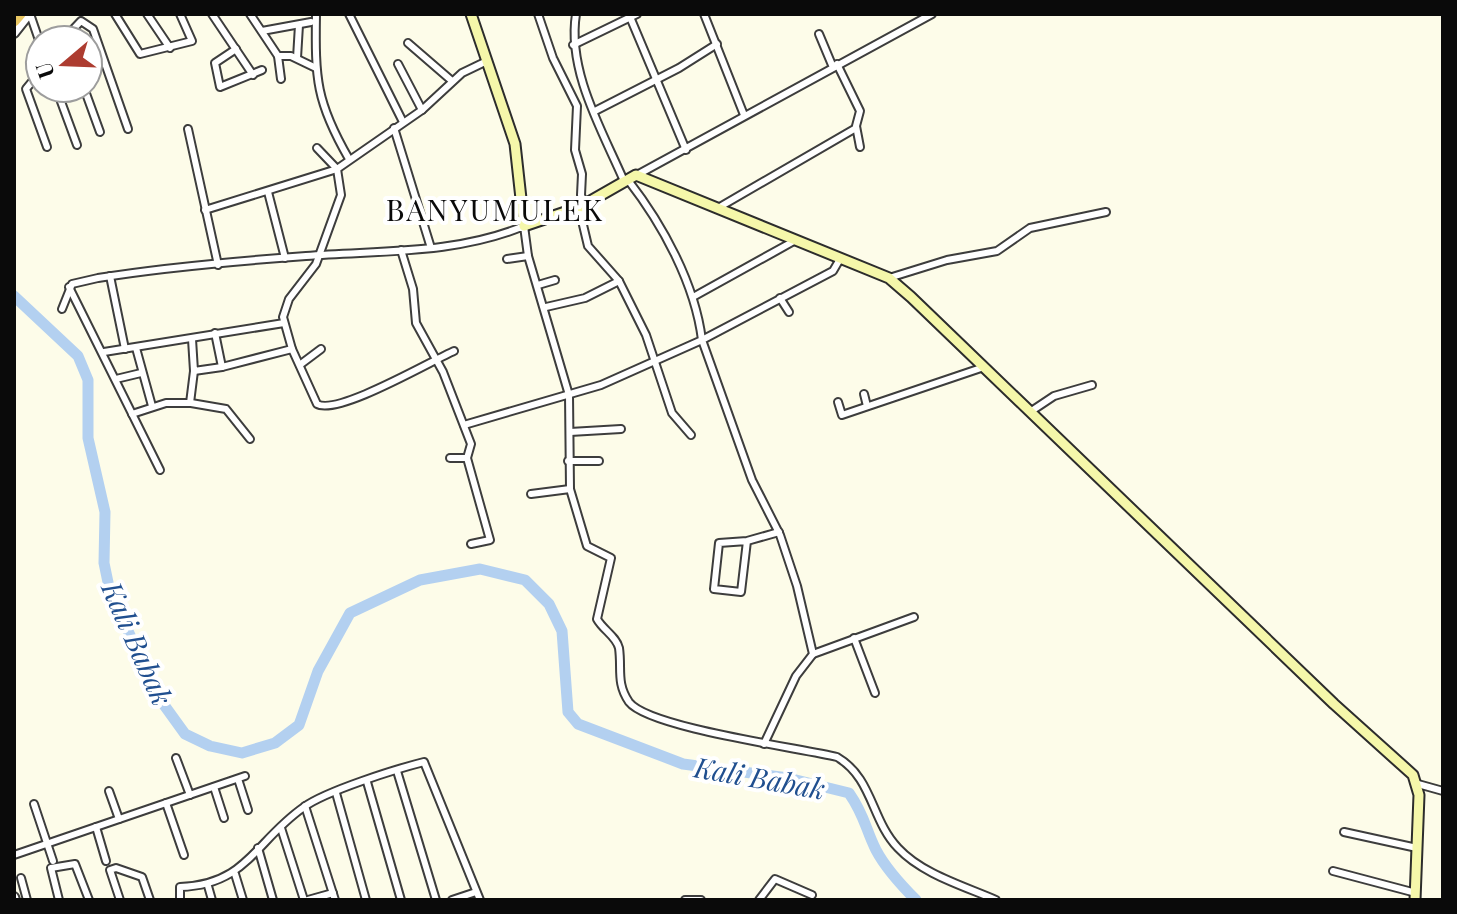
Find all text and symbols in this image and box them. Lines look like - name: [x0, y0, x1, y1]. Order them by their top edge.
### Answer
- north arrow: [24, 24, 104, 104]
- text: U: [27, 59, 61, 83]
- district label: BANYUMULEK: [386, 189, 604, 229]
- water label: Kali Babak: [94, 574, 182, 711]
- water label: Kali Babak: [691, 747, 828, 807]

